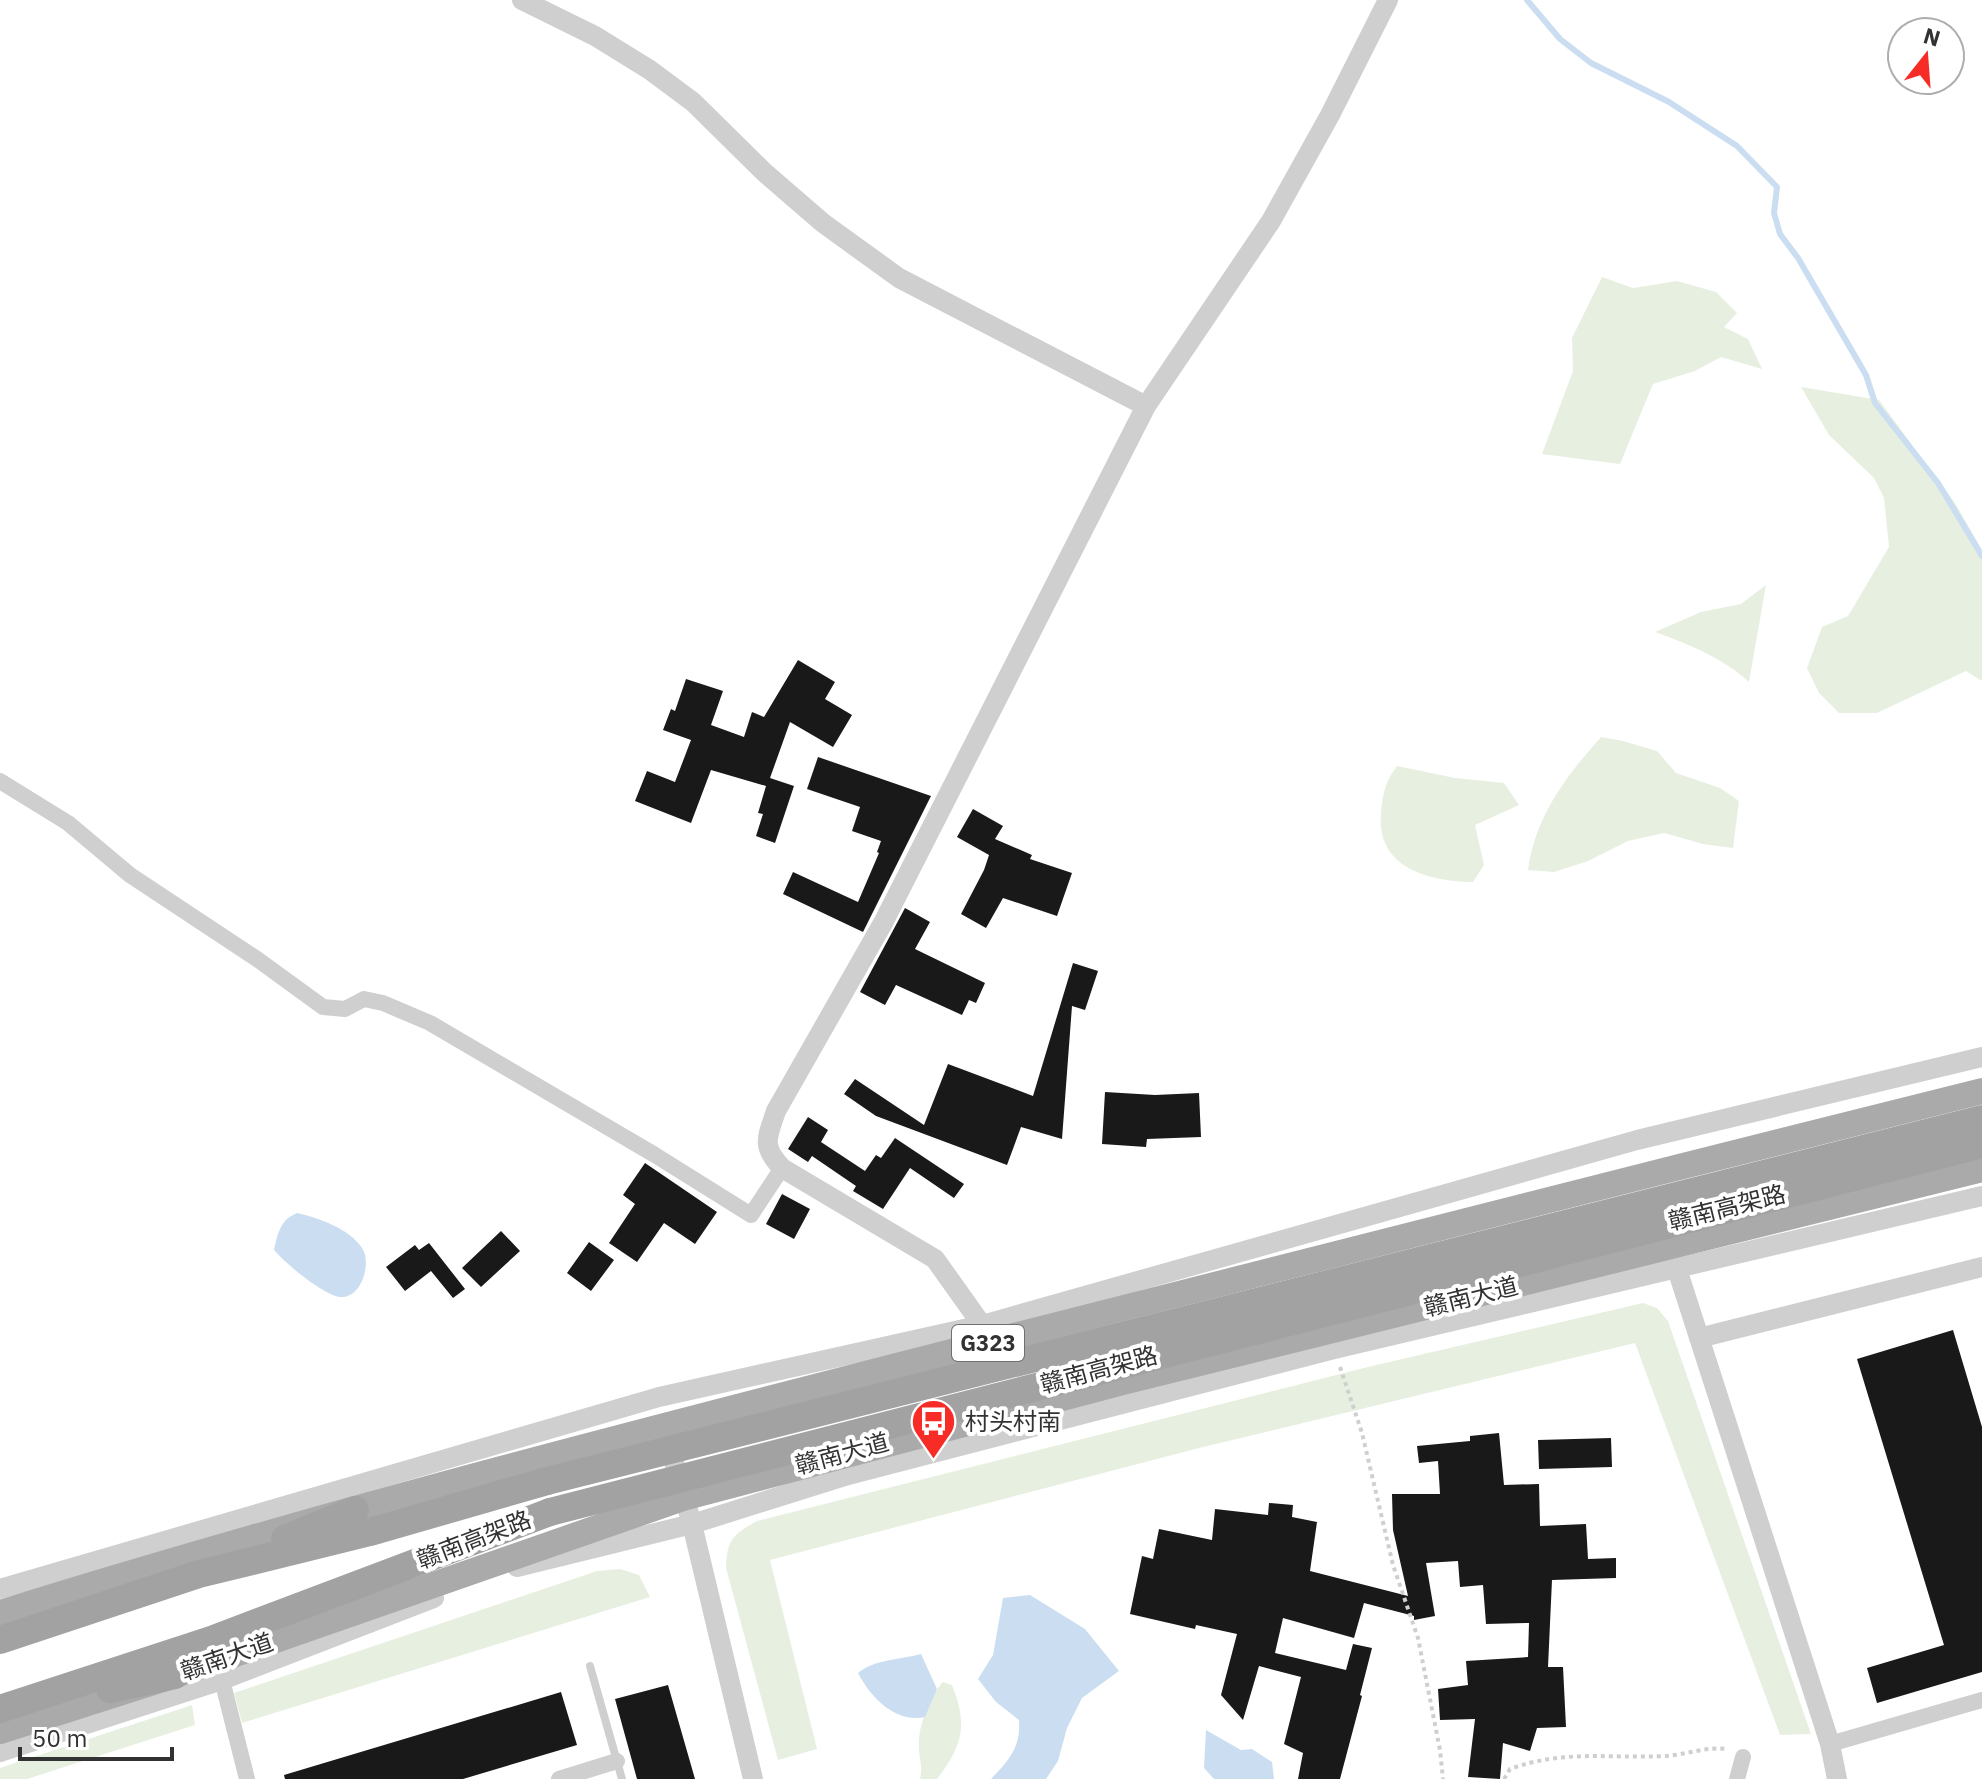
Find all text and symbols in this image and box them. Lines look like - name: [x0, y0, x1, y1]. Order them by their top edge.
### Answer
- north arrow: [1886, 16, 1966, 96]
- text: N: [1920, 20, 1944, 53]
- street label: 赣南高架路: [1665, 1177, 1789, 1237]
- street label: 赣南大道: [1420, 1269, 1521, 1323]
- road number: G323: [952, 1325, 1024, 1361]
- street label: 赣南高架路: [1037, 1338, 1161, 1400]
- bus stop icon: 村头村南: [910, 1398, 958, 1461]
- place label: 村头村南: [965, 1405, 1061, 1437]
- street label: 赣南大道: [791, 1425, 892, 1481]
- street label: 赣南高架路: [412, 1503, 535, 1576]
- street label: 赣南大道: [176, 1625, 277, 1687]
- scale bar: [20, 1711, 172, 1761]
- text: 50 m: [32, 1722, 87, 1754]

